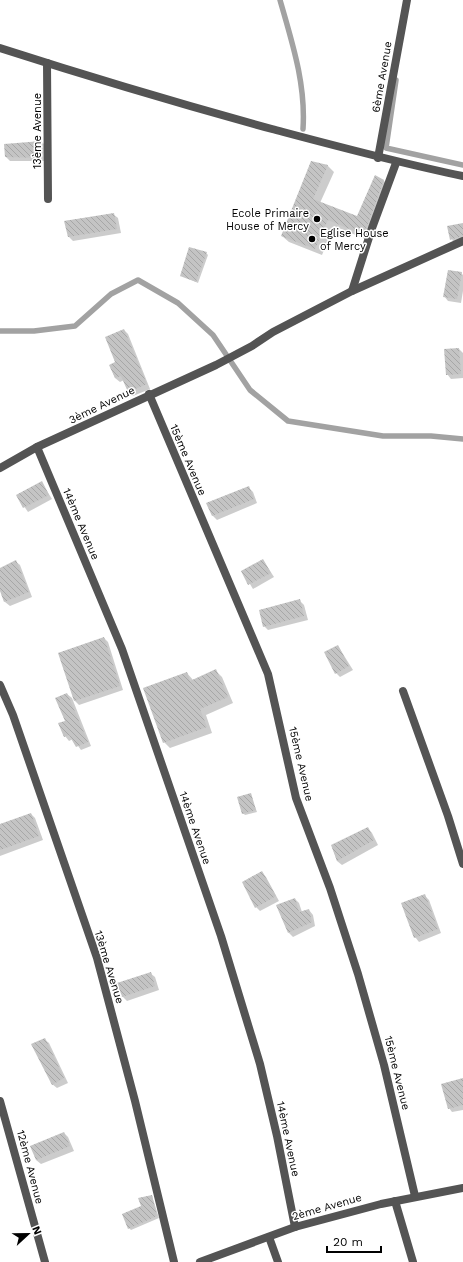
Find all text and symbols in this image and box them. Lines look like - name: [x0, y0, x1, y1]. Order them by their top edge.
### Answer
- street label: 6ème Avenue: [369, 40, 395, 114]
- street label: 13ème Avenue: [31, 93, 44, 169]
- place label: Ecole Primaire House of Mercy: [226, 207, 309, 233]
- marker: Ecole Primaire House of Mercy: [312, 214, 322, 224]
- place label: Eglise House of Mercy: [320, 227, 389, 253]
- marker: Eglise House of Mercy: [307, 234, 317, 244]
- street label: 3ème Avenue: [67, 383, 137, 427]
- street label: 15ème Avenue: [167, 422, 209, 498]
- street label: 14ème Avenue: [60, 486, 102, 562]
- street label: 15ème Avenue: [286, 725, 316, 803]
- street label: 14ème Avenue: [176, 790, 214, 866]
- street label: 13ème Avenue: [92, 929, 126, 1005]
- street label: 15ème Avenue: [381, 1035, 413, 1111]
- street label: 14ème Avenue: [274, 1100, 302, 1178]
- street label: 12ème Avenue: [14, 1129, 46, 1205]
- street label: 2ème Avenue: [291, 1191, 363, 1223]
- north arrow: [8, 1214, 48, 1254]
- text: N: [29, 1224, 44, 1237]
- scale bar: [327, 1228, 381, 1254]
- text: 20 m: [333, 1235, 363, 1249]

